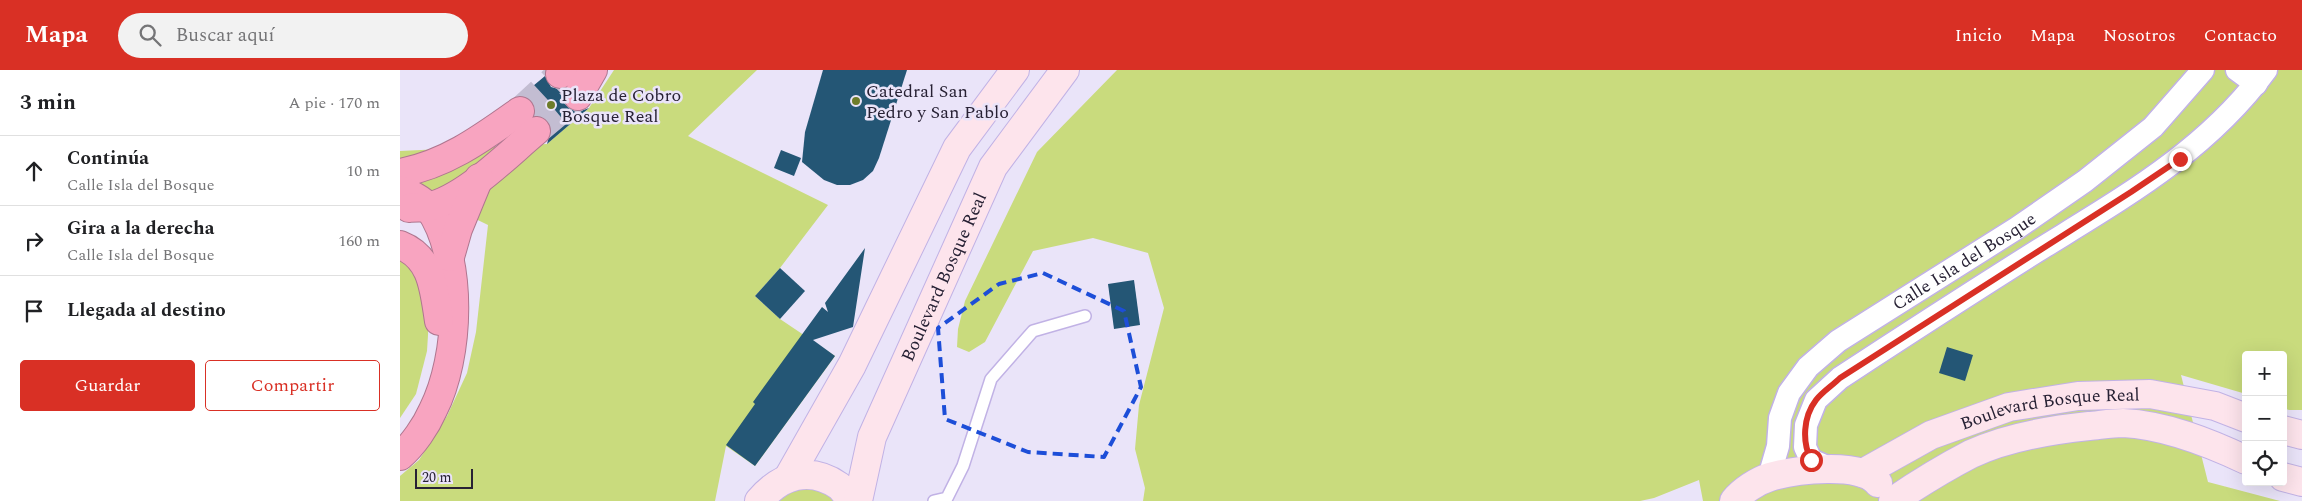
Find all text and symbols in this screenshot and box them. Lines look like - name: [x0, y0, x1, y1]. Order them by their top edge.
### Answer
- search box: [118, 13, 468, 58]
- text: Mapa: [25, 17, 88, 53]
- icon: search: [136, 21, 164, 49]
- text: Buscar aquí: [176, 21, 274, 50]
- text: Inicio: [1955, 22, 2002, 49]
- text: Mapa: [2030, 22, 2075, 49]
- text: Nosotros: [2103, 22, 2176, 49]
- text: Contacto: [2204, 22, 2277, 49]
- place label: Catedral San Pedro y San Pablo: [866, 78, 1009, 126]
- place label: Plaza de Cobro Bosque Real: [561, 82, 681, 130]
- text: 3 min: [20, 87, 76, 119]
- text: A pie · 170 m: [288, 91, 380, 115]
- marker: Catedral San Pedro y San Pablo: [850, 95, 862, 107]
- marker: Plaza de Cobro Bosque Real: [545, 99, 557, 111]
- text: Continúa: [67, 144, 149, 173]
- route end: [2169, 148, 2192, 171]
- icon: ahead: [20, 157, 48, 185]
- text: 10 m: [346, 159, 380, 183]
- text: Calle Isla del Bosque: [67, 173, 214, 197]
- street label: Boulevard Bosque Real: [895, 188, 994, 366]
- street label: Calle Isla del Bosque: [1887, 206, 2042, 318]
- text: Gira a la derecha: [67, 214, 214, 243]
- icon: right: [20, 227, 48, 255]
- text: 160 m: [338, 229, 380, 253]
- text: Calle Isla del Bosque: [67, 243, 214, 267]
- text: Llegada al destino: [67, 296, 226, 325]
- icon: arrive: [20, 297, 48, 325]
- map controls: [2242, 351, 2287, 486]
- button: +: [2242, 351, 2287, 396]
- button: Guardar: [20, 360, 195, 411]
- button: Compartir: [205, 360, 380, 411]
- street label: Boulevard Bosque Real: [1956, 381, 2140, 437]
- button: −: [2242, 396, 2287, 441]
- button: locate: [2242, 441, 2287, 486]
- route start: [1800, 449, 1823, 472]
- scale bar: [415, 466, 472, 489]
- text: 20 m: [422, 467, 452, 488]

